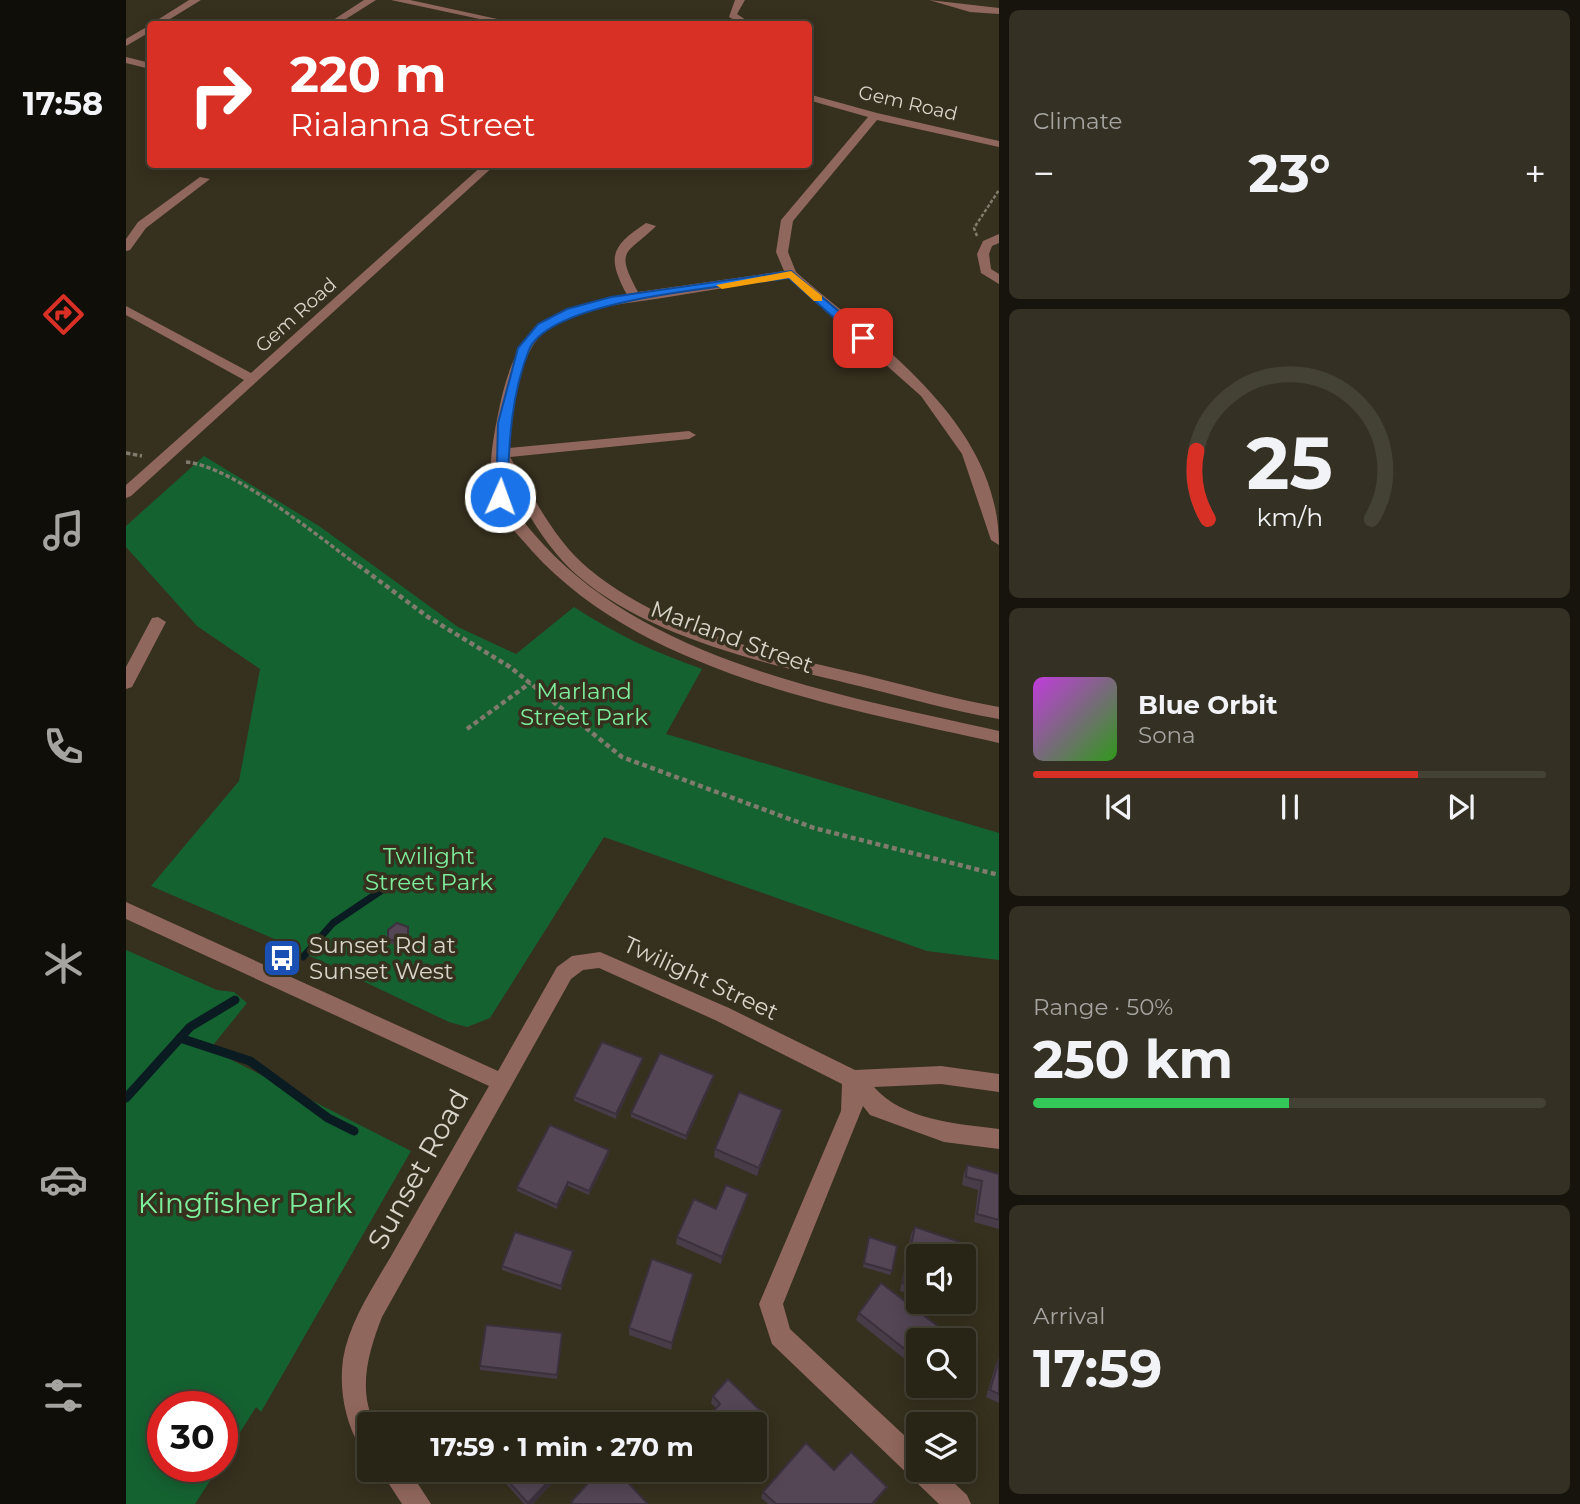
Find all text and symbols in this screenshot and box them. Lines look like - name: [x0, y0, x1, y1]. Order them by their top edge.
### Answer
- text: 220 m: [290, 45, 446, 104]
- icon: right: [175, 49, 266, 140]
- street label: Gem Road: [856, 80, 960, 126]
- text: 17:58: [23, 84, 103, 123]
- text: Rialanna Street: [290, 105, 535, 144]
- text: Climate: [1033, 107, 1122, 135]
- text: 23°: [1248, 142, 1331, 205]
- text: −: [1033, 150, 1055, 197]
- text: +: [1524, 150, 1546, 197]
- street label: Gem Road: [251, 273, 341, 357]
- icon: directions: [39, 290, 88, 339]
- pin: [833, 308, 893, 368]
- icon: arrive: [844, 319, 882, 357]
- text: 25: [1246, 420, 1333, 508]
- position arrow: [463, 460, 537, 534]
- text: km/h: [1256, 502, 1323, 532]
- icon: music: [39, 506, 88, 555]
- street label: Marland Street: [647, 595, 817, 679]
- park label: Marland Street Park: [520, 677, 648, 731]
- text: Blue Orbit: [1138, 689, 1277, 721]
- text: Sona: [1138, 721, 1196, 749]
- icon: phone: [39, 722, 88, 771]
- icon: previous: [1100, 788, 1138, 826]
- icon: pause: [1271, 788, 1309, 826]
- icon: next: [1442, 788, 1480, 826]
- park label: Twilight Street Park: [365, 842, 493, 896]
- street label: Twilight Street: [619, 930, 783, 1026]
- place label: Sunset Rd at Sunset West: [309, 931, 456, 985]
- bus stop icon: Sunset Rd at Sunset West: [261, 937, 303, 979]
- icon: climate: [39, 939, 88, 988]
- text: Range · 50%: [1033, 993, 1173, 1021]
- text: 250 km: [1033, 1028, 1233, 1091]
- street label: Sunset Road: [360, 1083, 476, 1255]
- icon: car: [39, 1155, 88, 1204]
- park label: Kingfisher Park: [138, 1186, 353, 1220]
- map controls: [906, 1244, 976, 1482]
- button: sound: [906, 1244, 976, 1314]
- text: Arrival: [1033, 1302, 1106, 1330]
- button: search: [906, 1328, 976, 1398]
- text: 17:59: [1033, 1337, 1162, 1400]
- icon: filters: [39, 1371, 88, 1420]
- speed limit sign: 30: [147, 1391, 238, 1482]
- button: layers: [906, 1412, 976, 1482]
- text: 17:59 · 1 min · 270 m: [430, 1431, 694, 1463]

